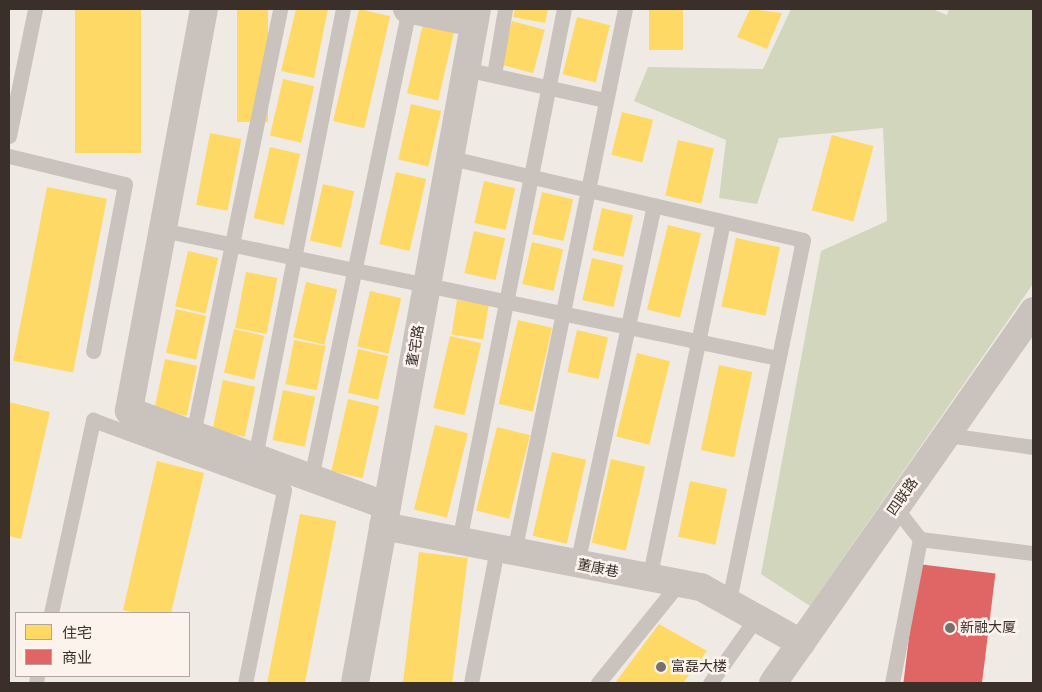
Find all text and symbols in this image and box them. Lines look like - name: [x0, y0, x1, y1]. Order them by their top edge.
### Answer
- street label: 董宅路: [404, 324, 428, 368]
- street label: 四联路: [884, 475, 922, 519]
- street label: 董康巷: [576, 557, 620, 581]
- legend: [15, 612, 190, 677]
- place label: 新融大厦: [960, 620, 1016, 636]
- marker: 新融大厦: [944, 622, 956, 634]
- text: 住宅: [62, 623, 92, 643]
- text: 商业: [62, 648, 92, 668]
- place label: 富磊大楼: [671, 659, 727, 675]
- marker: 富磊大楼: [655, 661, 667, 673]

